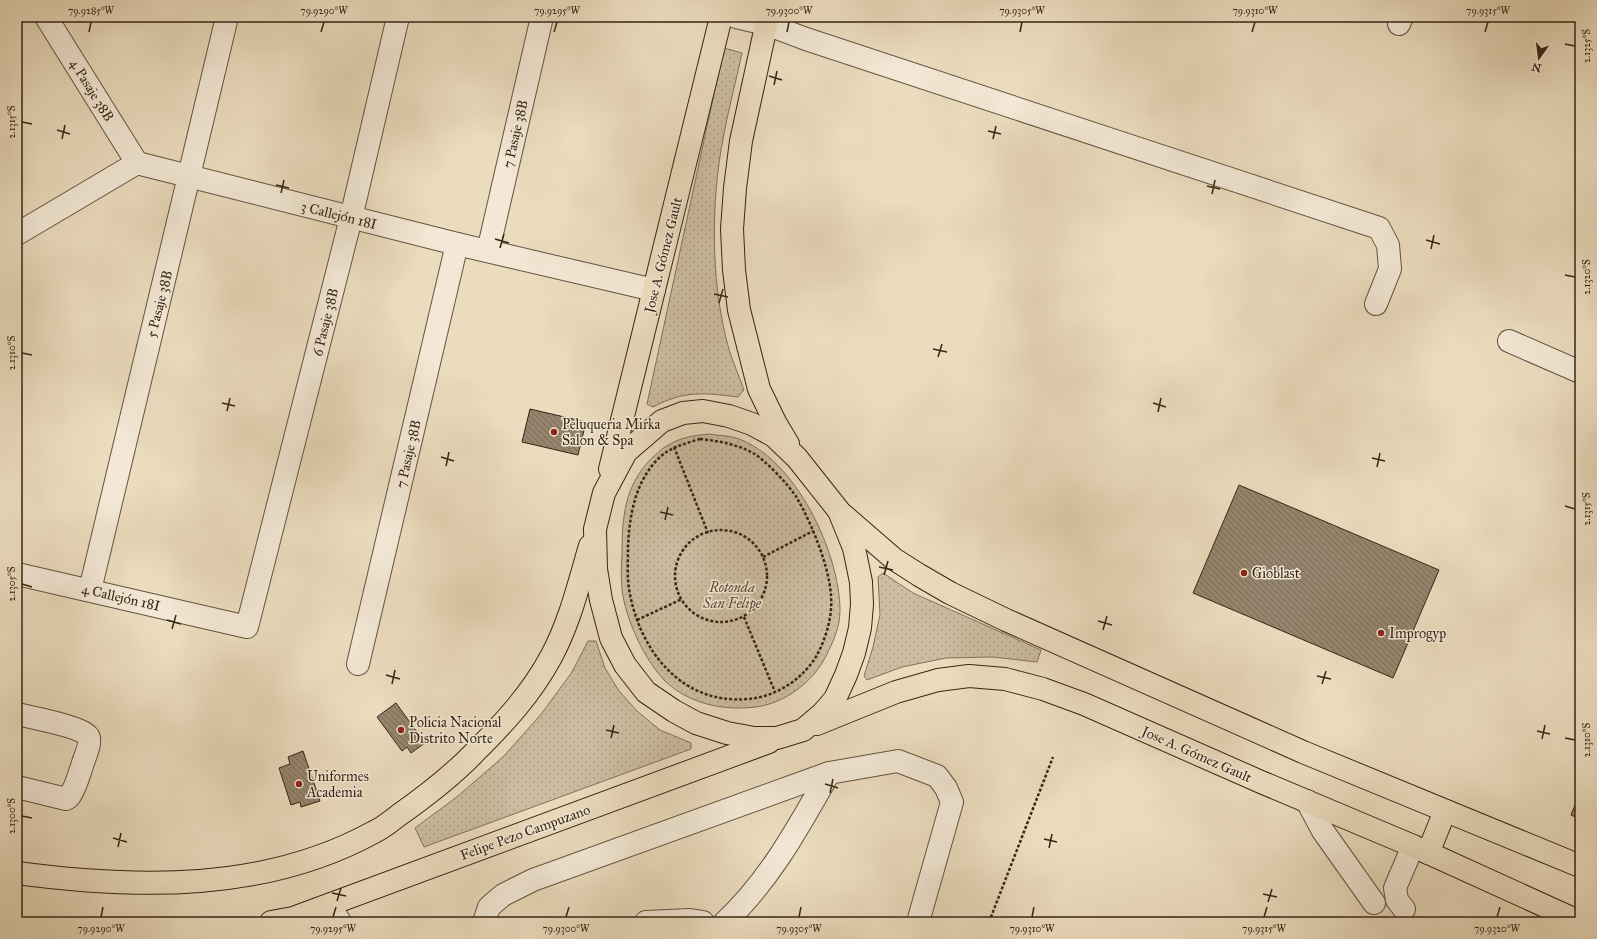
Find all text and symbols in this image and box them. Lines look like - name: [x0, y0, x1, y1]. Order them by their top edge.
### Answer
- text: 79.9285°W: [68, 5, 115, 17]
- text: 79.9290°W: [300, 5, 348, 17]
- text: 79.9295°W: [534, 5, 581, 17]
- text: 79.9300°W: [766, 5, 813, 17]
- text: 79.9305°W: [999, 5, 1045, 17]
- text: 79.9310°W: [1233, 5, 1278, 17]
- text: 79.9315°W: [1466, 5, 1510, 17]
- text: 2.1325°S: [1581, 29, 1593, 63]
- north arrow: [1519, 38, 1559, 78]
- street label: 4 Pasaje 38B: [66, 56, 117, 124]
- text: N: [1530, 60, 1543, 75]
- street label: 7 Pasaje 38B: [499, 98, 532, 170]
- text: 2.1315°S: [6, 105, 18, 139]
- street label: Jose A. Gómez Gault: [640, 196, 687, 317]
- street label: 3 Callejón 18I: [299, 198, 379, 233]
- text: 2.1320°S: [1581, 259, 1593, 295]
- street label: 5 Pasaje 38B: [143, 269, 176, 340]
- street label: 6 Pasaje 38B: [309, 286, 342, 358]
- text: 2.1310°S: [6, 336, 18, 370]
- place label: Peluqueria Mirka Salon & Spa: [562, 416, 661, 449]
- street label: 7 Pasaje 38B: [392, 418, 425, 490]
- marker: Peluqueria Mirka Salon & Spa: [549, 427, 559, 437]
- text: 2.1315°S: [1581, 492, 1593, 526]
- place label: Gioblast: [1252, 565, 1300, 582]
- text: 2.1305°S: [6, 566, 18, 602]
- marker: Gioblast: [1239, 568, 1249, 578]
- park label: Rotonda San Felipe: [702, 579, 762, 613]
- street label: 4 Callejón 18I: [80, 580, 162, 615]
- place label: Improgyp: [1389, 625, 1446, 642]
- marker: Improgyp: [1376, 628, 1386, 638]
- place label: Policia Nacional Distrito Norte: [409, 714, 502, 747]
- street label: Jose A. Gómez Gault: [1137, 722, 1254, 787]
- text: 2.1310°S: [1581, 723, 1593, 757]
- marker: Policia Nacional Distrito Norte: [396, 725, 406, 735]
- place label: Uniformes Academia: [306, 768, 369, 801]
- marker: Uniformes Academia: [294, 779, 304, 789]
- text: 2.1300°S: [6, 798, 18, 834]
- street label: Felipe Pezo Campuzano: [458, 801, 593, 864]
- text: 79.9290°W: [77, 923, 125, 935]
- text: 79.9295°W: [310, 923, 357, 935]
- text: 79.9300°W: [543, 923, 590, 935]
- text: 79.9305°W: [776, 923, 822, 935]
- text: 79.9310°W: [1010, 923, 1055, 935]
- text: 79.9315°W: [1242, 923, 1286, 935]
- text: 79.9320°W: [1474, 923, 1521, 935]

